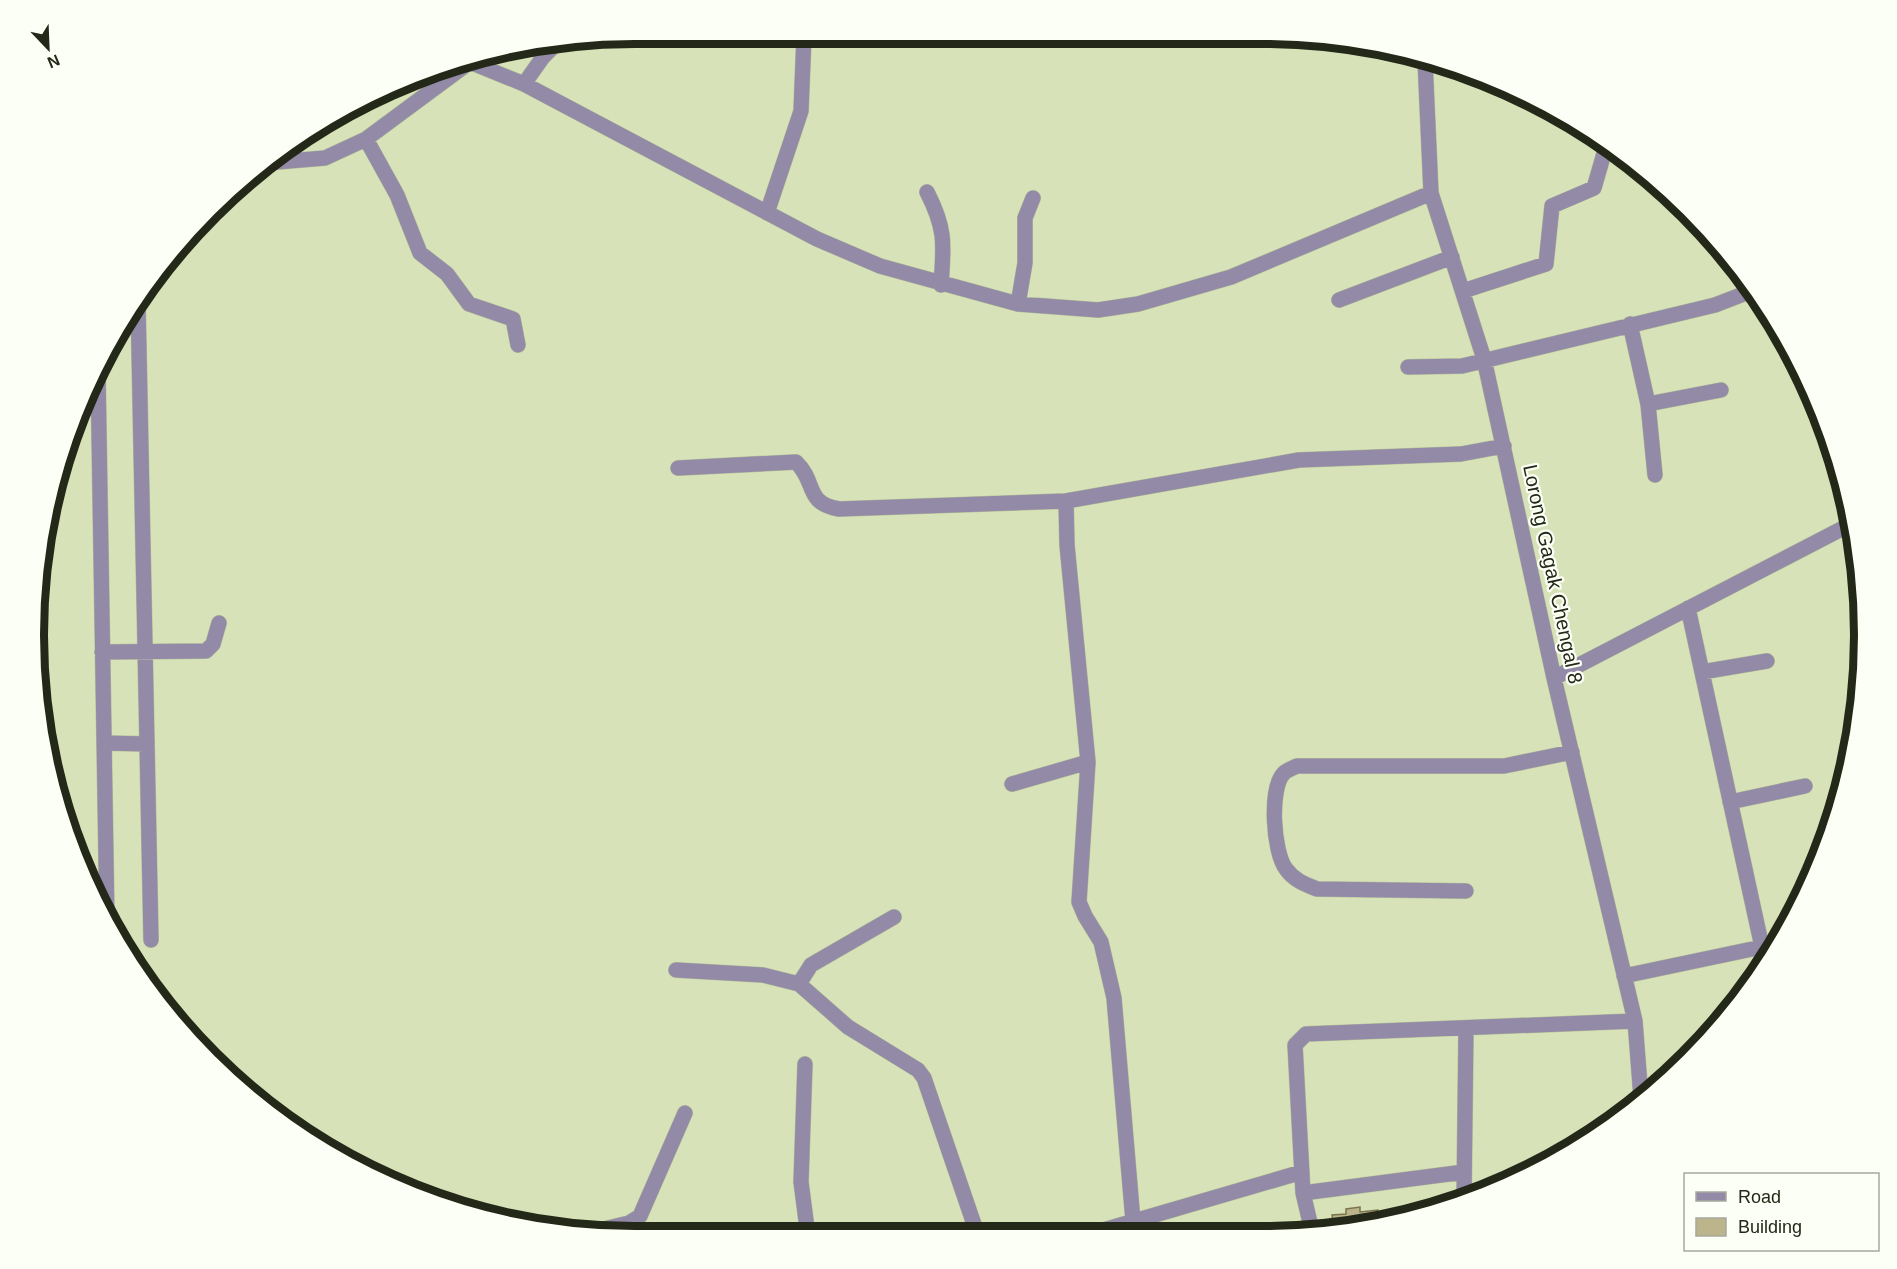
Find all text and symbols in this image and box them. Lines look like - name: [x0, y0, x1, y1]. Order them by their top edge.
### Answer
- north arrow: [18, 18, 78, 78]
- text: N: [45, 51, 62, 71]
- street label: Lorong Gagak Chengal 8: [1519, 462, 1587, 686]
- legend: [1684, 1173, 1879, 1251]
- text: Road: [1738, 1187, 1781, 1207]
- text: Building: [1738, 1217, 1802, 1237]

